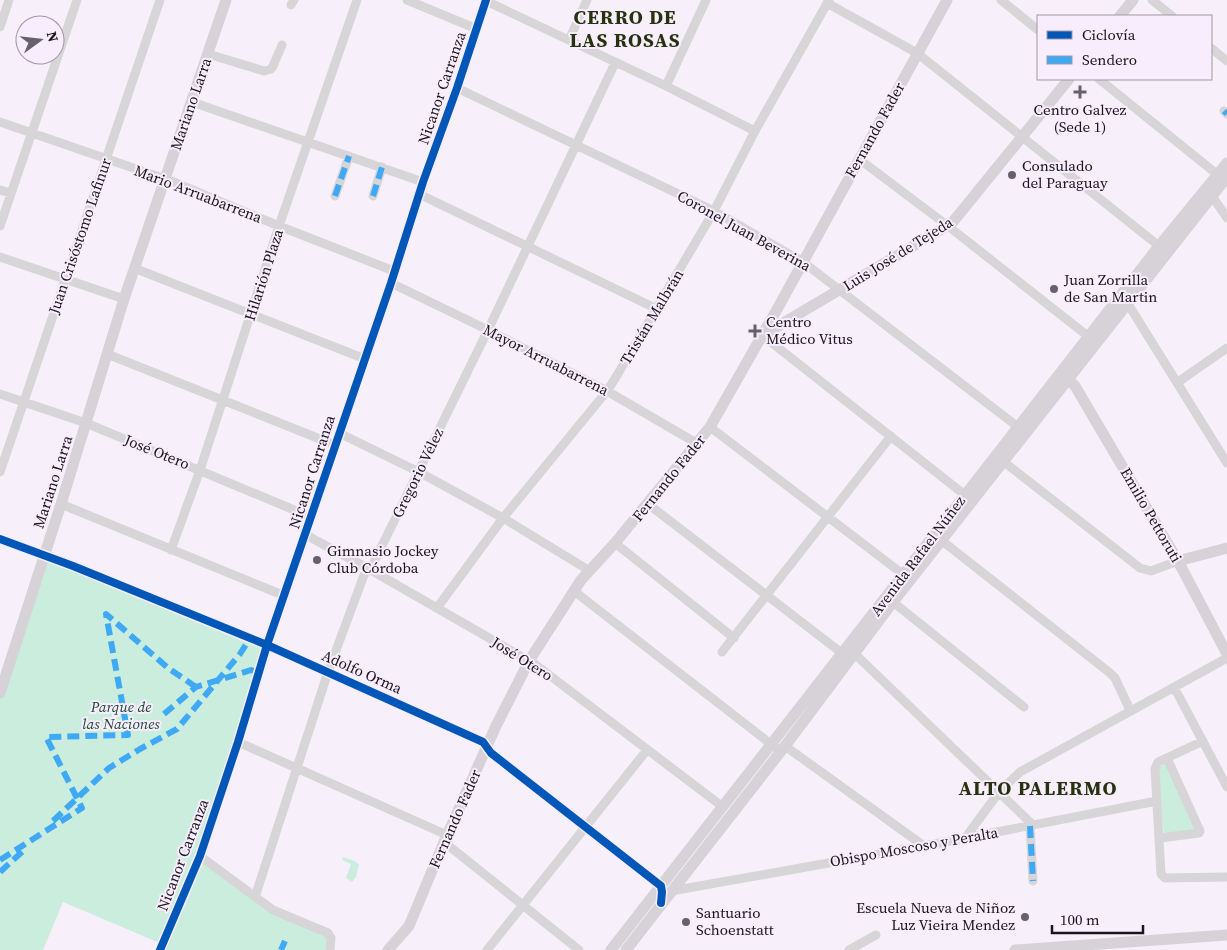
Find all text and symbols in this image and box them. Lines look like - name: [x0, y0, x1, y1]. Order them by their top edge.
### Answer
- district label: CERRO DE LAS ROSAS: [569, 3, 681, 54]
- north arrow: [15, 15, 65, 65]
- legend: [1037, 15, 1212, 80]
- text: Ciclovía: [1082, 24, 1136, 45]
- street label: Nicanor Carranza: [412, 28, 471, 147]
- text: N: [42, 29, 64, 44]
- text: Sendero: [1082, 49, 1137, 70]
- street label: Mariano Larra: [165, 54, 216, 153]
- street label: Fernando Fader: [840, 78, 910, 181]
- marker: Centro Galvez (Sede 1): [1073, 85, 1087, 99]
- place label: Centro Galvez (Sede 1): [1034, 99, 1127, 137]
- street label: Juan Crisóstomo Lafinur: [43, 154, 116, 318]
- place label: Consulado del Paraguay: [1022, 155, 1108, 193]
- street label: Mario Arruabarrena: [131, 159, 266, 228]
- marker: Consulado del Paraguay: [1006, 169, 1018, 181]
- street label: Coronel Juan Beverina: [673, 185, 815, 276]
- street label: Luis José de Tejeda: [839, 211, 957, 296]
- street label: Hilarión Plaza: [239, 226, 288, 323]
- street label: Tristán Malbrán: [615, 265, 688, 368]
- place label: Juan Zorrilla de San Martin: [1063, 269, 1157, 307]
- marker: Juan Zorrilla de San Martin: [1048, 283, 1060, 295]
- place label: Centro Médico Vitus: [766, 311, 853, 349]
- street label: Mayor Arruabarrena: [480, 319, 613, 400]
- marker: Centro Médico Vitus: [748, 324, 762, 338]
- street label: Nicanor Carranza: [283, 412, 340, 531]
- street label: Gregorio Vélez: [387, 424, 448, 521]
- street label: José Otero: [120, 429, 193, 474]
- street label: Fernando Fader: [627, 429, 711, 526]
- street label: Mariano Larra: [28, 432, 78, 531]
- street label: Emilio Pettoruti: [1116, 463, 1187, 566]
- street label: Avenida Rafael Núñez: [865, 491, 970, 620]
- place label: Gimnasio Jockey Club Córdoba: [327, 540, 439, 578]
- marker: Gimnasio Jockey Club Córdoba: [311, 554, 323, 566]
- street label: José Otero: [487, 631, 557, 686]
- street label: Adolfo Orma: [319, 645, 406, 699]
- park label: Parque de las Naciones: [82, 696, 160, 734]
- street label: Fernando Fader: [423, 765, 486, 872]
- district label: ALTO PALERMO: [959, 774, 1117, 802]
- street label: Nicanor Carranza: [152, 796, 214, 914]
- street label: Obispo Moscoso y Peralta: [828, 821, 1000, 872]
- place label: Escuela Nueva de Niñoz Luz Vieira Mendez: [856, 897, 1015, 935]
- place label: Santuario Schoenstatt: [696, 902, 774, 940]
- scale bar: [1052, 902, 1143, 934]
- text: 100 m: [1060, 909, 1100, 930]
- marker: Escuela Nueva de Niñoz Luz Vieira Mendez: [1019, 911, 1031, 923]
- marker: Santuario Schoenstatt: [680, 916, 692, 928]

